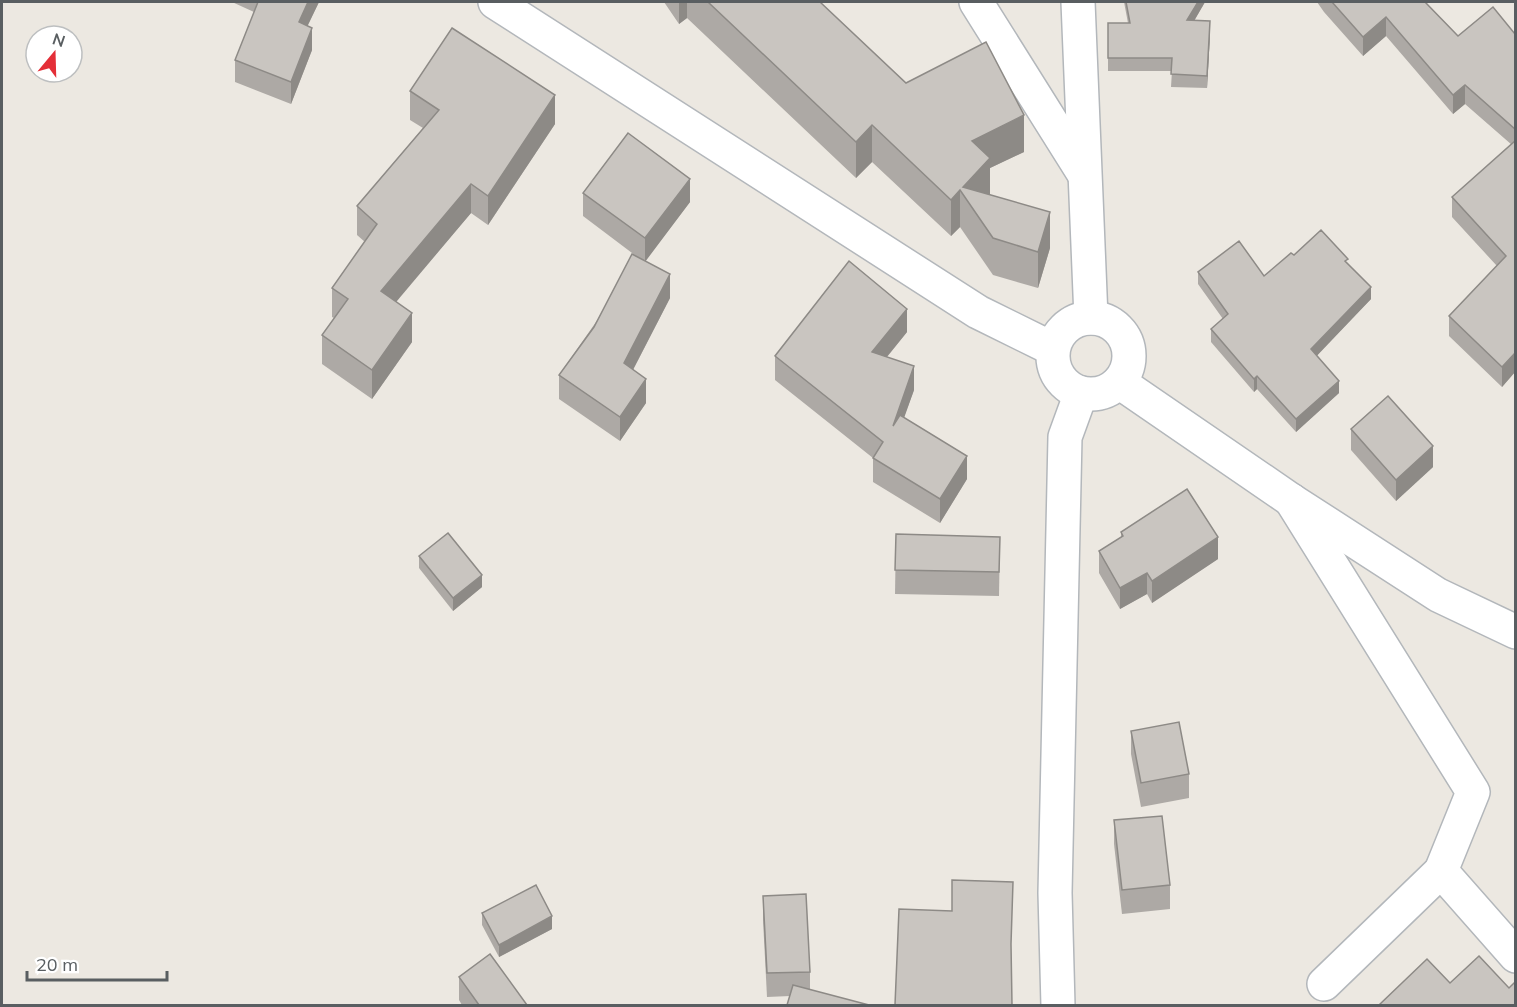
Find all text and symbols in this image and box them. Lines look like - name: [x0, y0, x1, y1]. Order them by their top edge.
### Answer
- north arrow: [24, 24, 84, 84]
- text: N: [50, 28, 68, 51]
- scale bar: [27, 944, 166, 982]
- text: 20 m: [36, 953, 78, 976]

